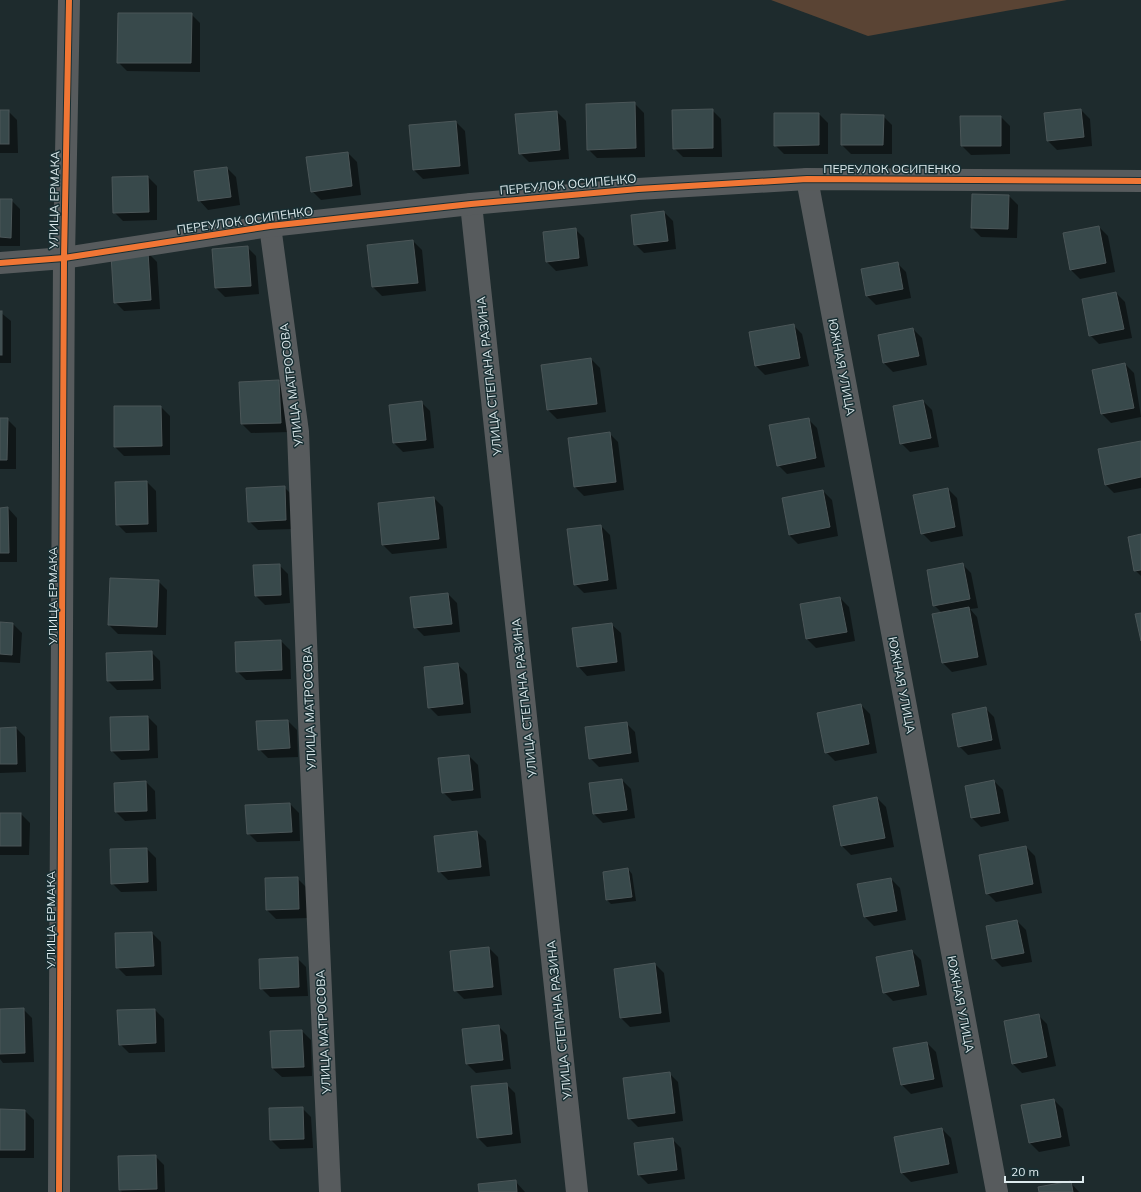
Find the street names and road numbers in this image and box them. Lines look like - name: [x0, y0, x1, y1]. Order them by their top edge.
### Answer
- street label: УЛИЦА ЕРМАКА: [46, 151, 62, 250]
- street label: ПЕРЕУЛОК ОСИПЕНКО: [823, 161, 961, 176]
- street label: ПЕРЕУЛОК ОСИПЕНКО: [499, 171, 637, 197]
- street label: ПЕРЕУЛОК ОСИПЕНКО: [176, 203, 314, 237]
- street label: УЛИЦА СТЕПАНА РАЗИНА: [473, 296, 505, 457]
- street label: ЮЖНАЯ УЛИЦА: [825, 317, 859, 417]
- street label: УЛИЦА МАТРОСОВА: [276, 322, 306, 449]
- street label: УЛИЦА ЕРМАКА: [45, 547, 60, 646]
- street label: УЛИЦА СТЕПАНА РАЗИНА: [508, 618, 540, 779]
- street label: ЮЖНАЯ УЛИЦА: [885, 635, 919, 735]
- street label: УЛИЦА МАТРОСОВА: [299, 646, 319, 771]
- street label: УЛИЦА ЕРМАКА: [43, 871, 58, 970]
- street label: УЛИЦА СТЕПАНА РАЗИНА: [543, 940, 575, 1101]
- street label: ЮЖНАЯ УЛИЦА: [944, 954, 978, 1054]
- street label: УЛИЦА МАТРОСОВА: [312, 969, 334, 1095]

